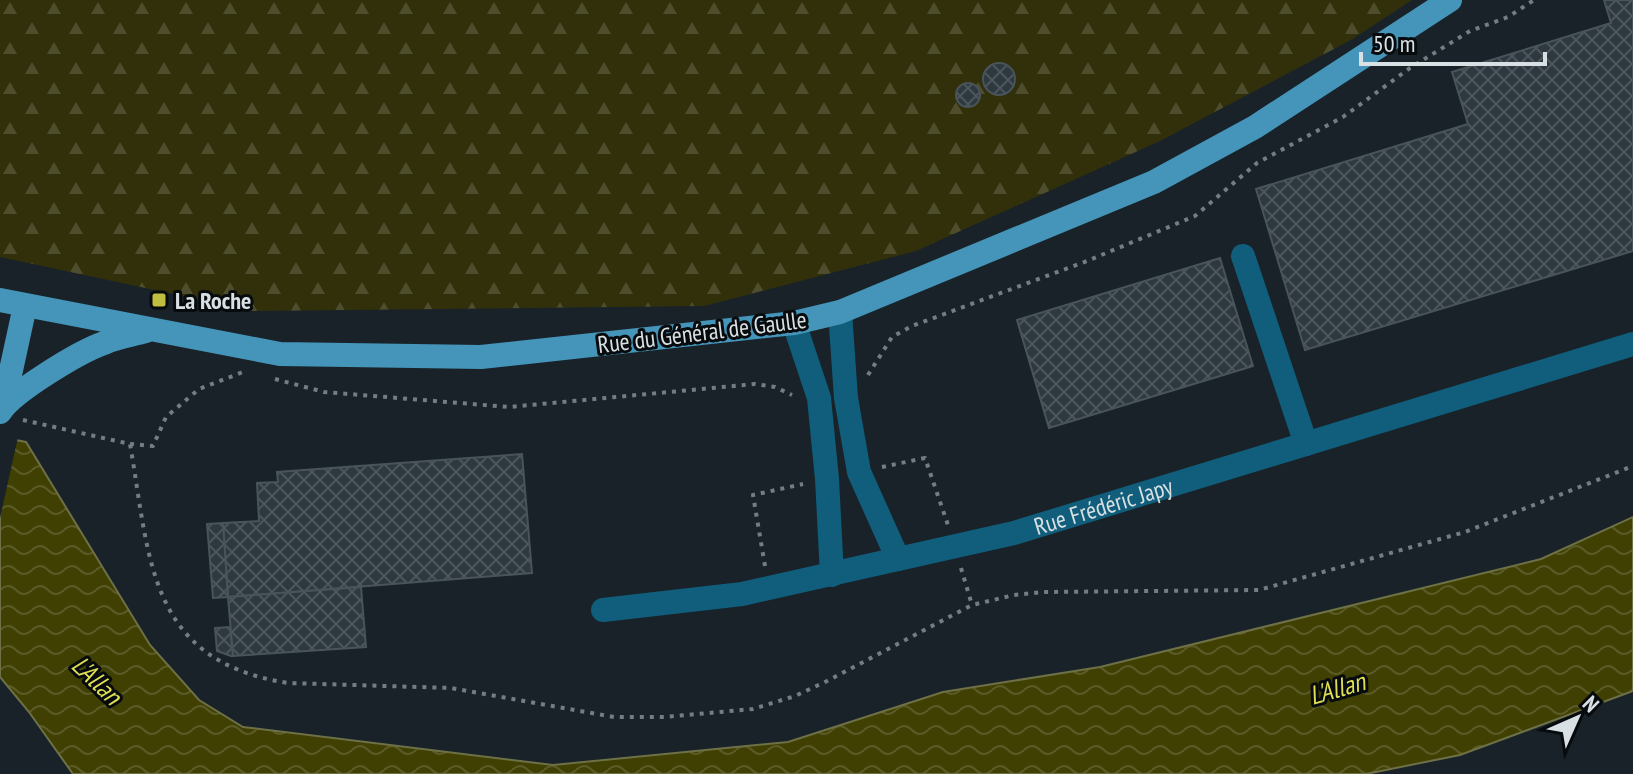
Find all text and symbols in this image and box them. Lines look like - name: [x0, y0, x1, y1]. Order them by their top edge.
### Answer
- scale bar: [1361, 16, 1545, 66]
- text: 50 m: [1373, 28, 1415, 59]
- place label: La Roche: [175, 285, 251, 316]
- marker: La Roche: [150, 291, 168, 309]
- street label: Rue du Général de Gaulle: [596, 304, 808, 360]
- street label: Rue Frédéric Japy: [1030, 470, 1176, 542]
- water label: L'Allan: [65, 649, 130, 713]
- water label: L'Allan: [1305, 664, 1370, 712]
- north arrow: [1537, 678, 1617, 758]
- text: N: [1577, 690, 1605, 718]

